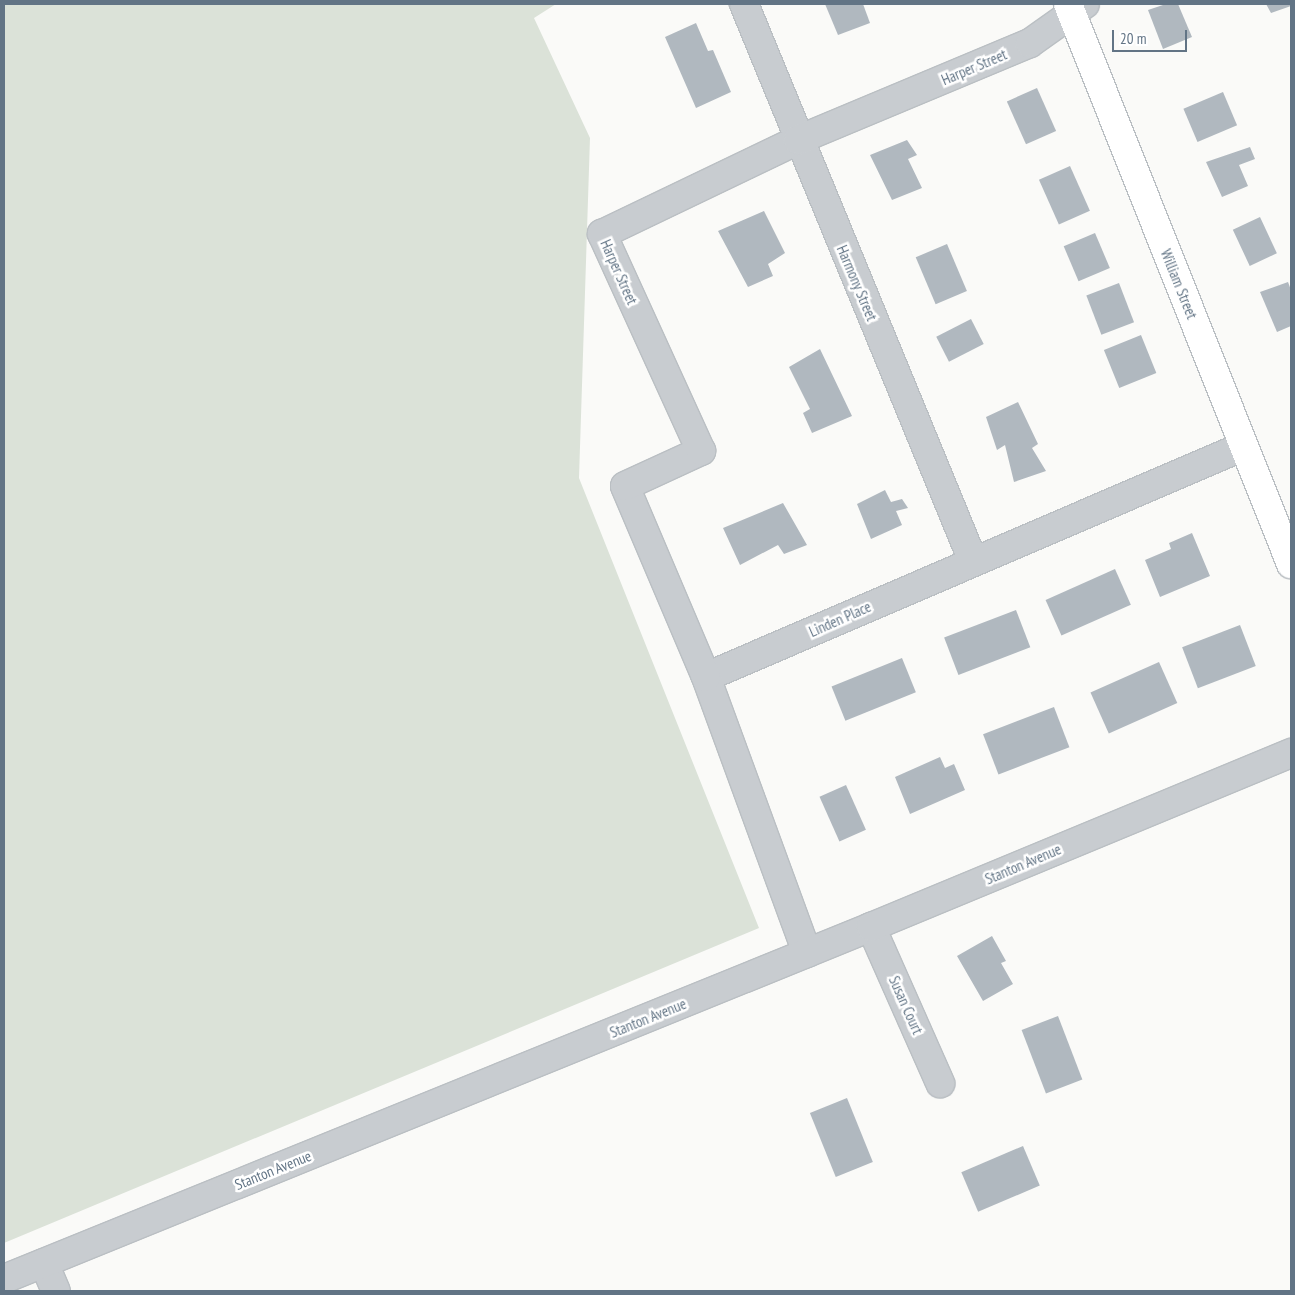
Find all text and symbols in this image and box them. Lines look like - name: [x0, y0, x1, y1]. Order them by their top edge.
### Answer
- scale bar: [1115, 20, 1190, 52]
- text: 20 m: [1120, 29, 1146, 48]
- street label: Harper Street: [939, 45, 1009, 89]
- street label: Harper Street: [597, 237, 641, 307]
- street label: Harmony Street: [833, 242, 881, 324]
- street label: William Street: [1157, 247, 1201, 321]
- street label: Linden Place: [806, 597, 874, 641]
- street label: Stanton Avenue: [982, 840, 1064, 888]
- street label: Susan Court: [885, 973, 927, 1037]
- street label: Stanton Avenue: [607, 994, 689, 1042]
- street label: Stanton Avenue: [232, 1146, 314, 1194]

